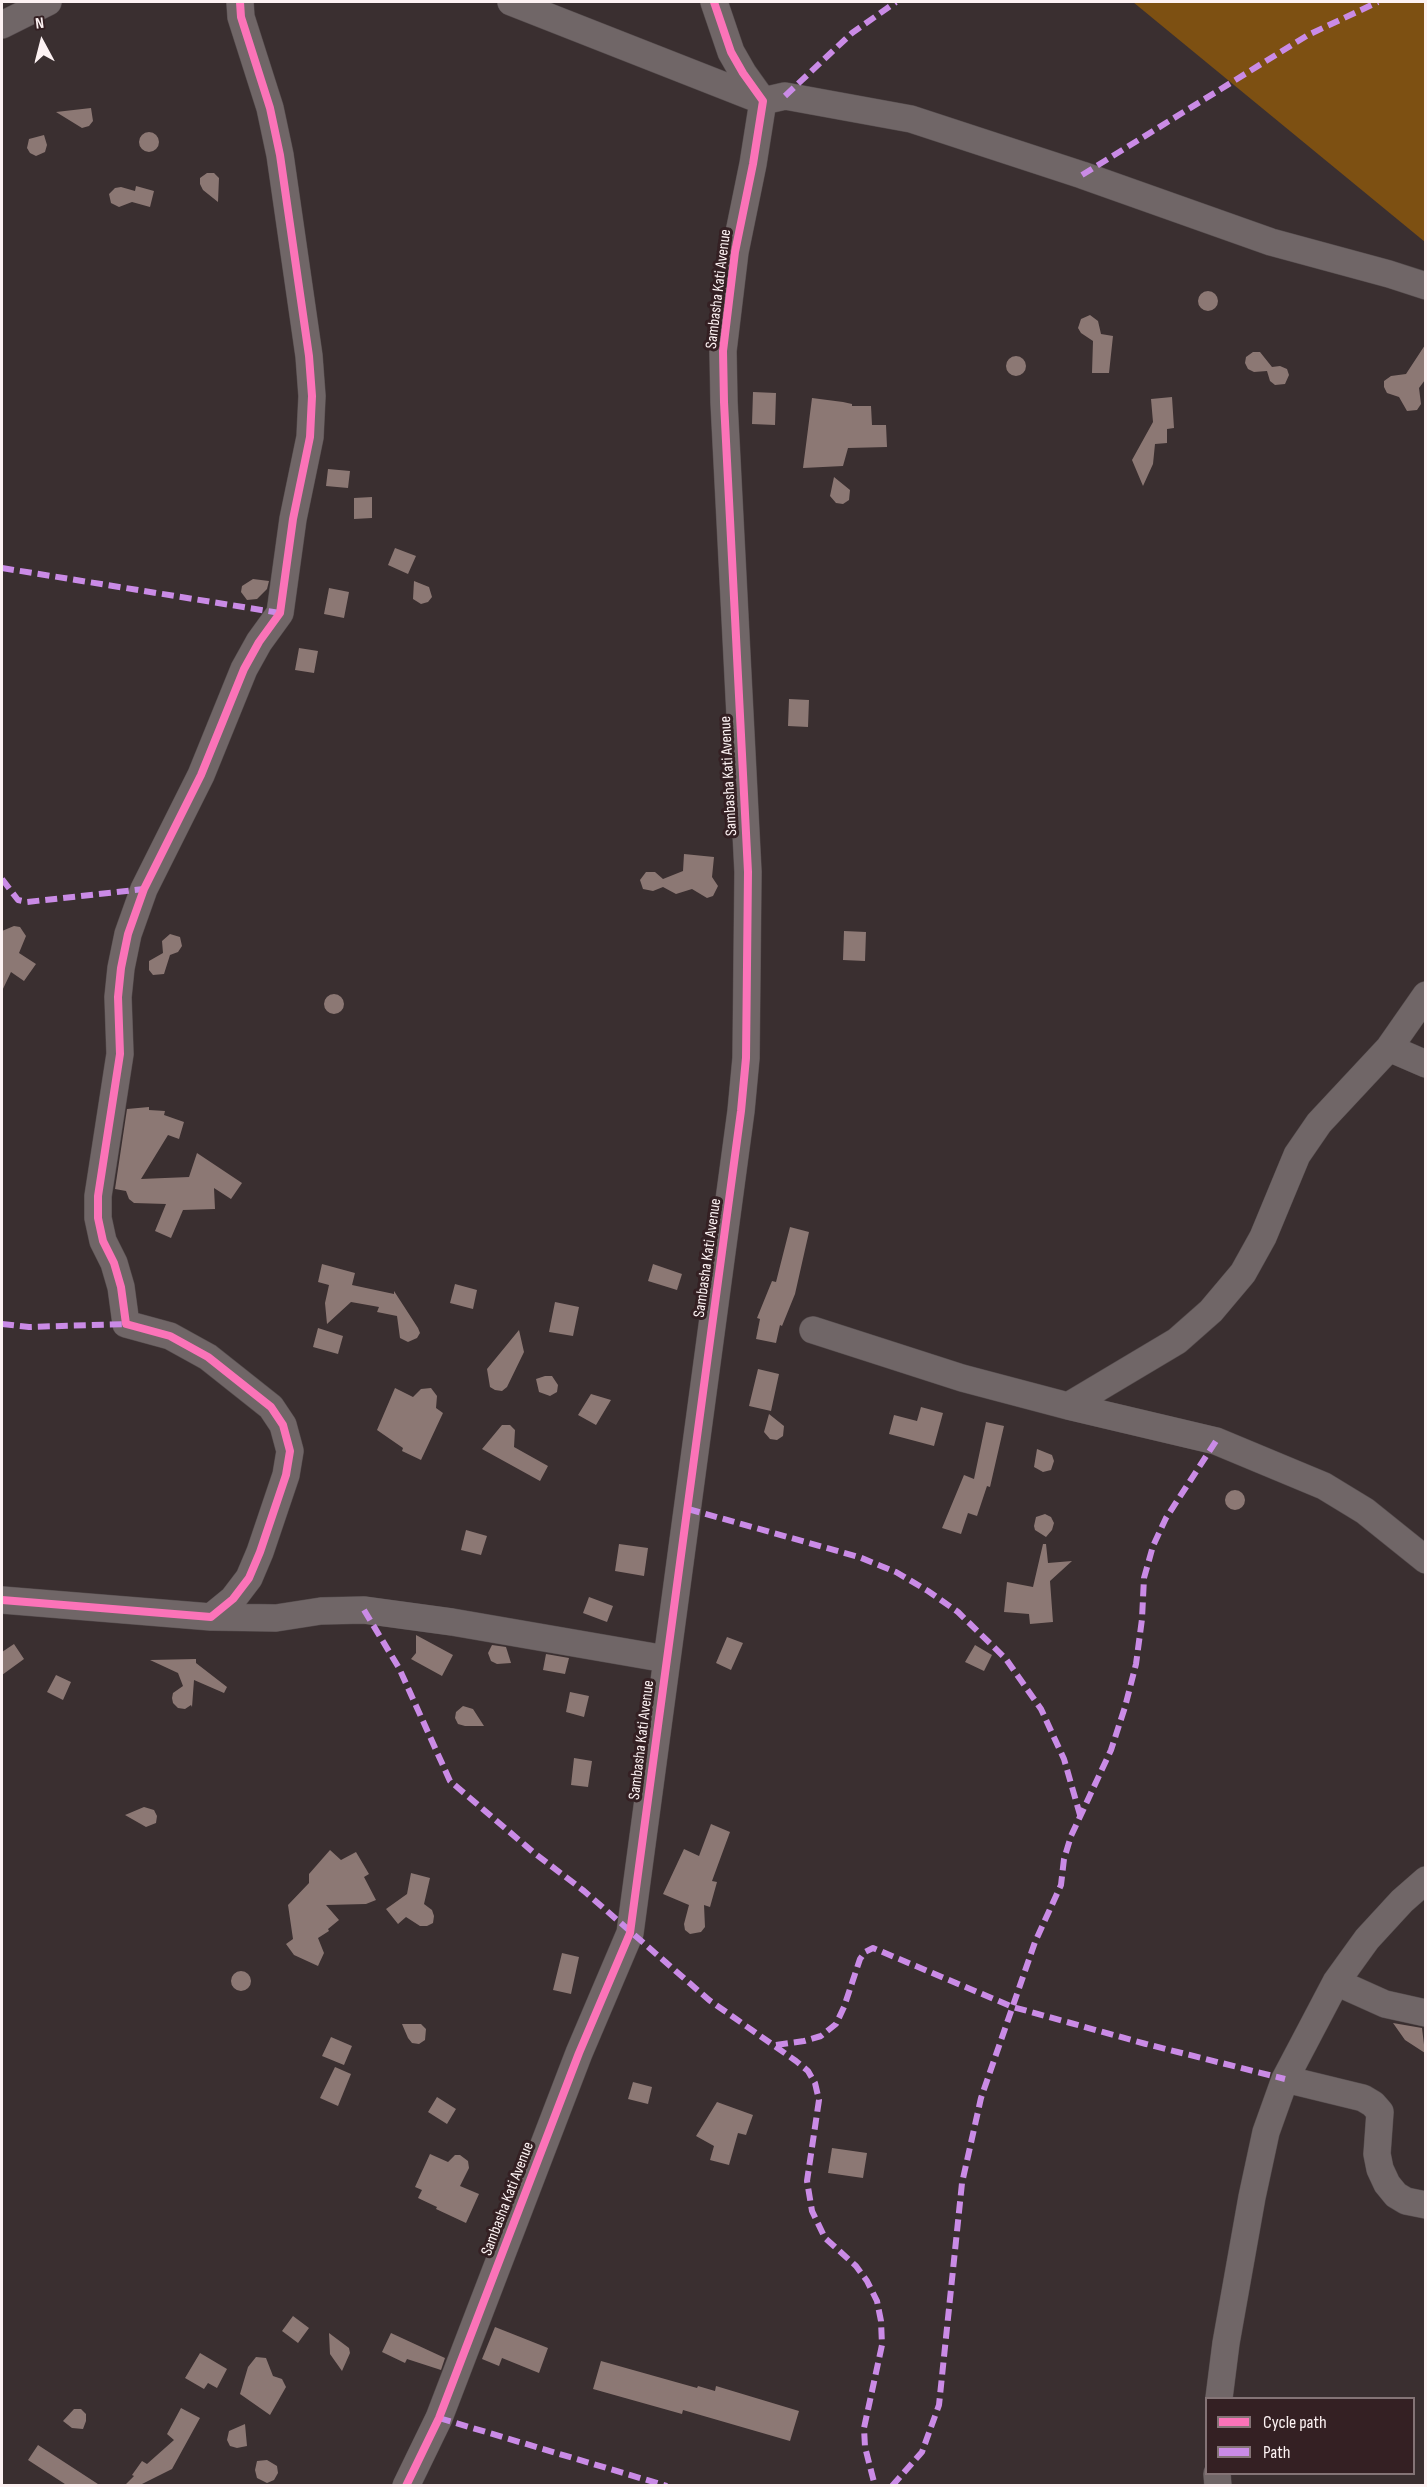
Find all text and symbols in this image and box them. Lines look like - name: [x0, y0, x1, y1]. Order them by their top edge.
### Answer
- north arrow: [12, 12, 72, 72]
- text: N: [34, 14, 45, 34]
- street label: Sambasha Kati Avenue: [702, 228, 736, 350]
- street label: Sambasha Kati Avenue: [716, 715, 742, 837]
- street label: Sambasha Kati Avenue: [690, 1197, 726, 1319]
- street label: Sambasha Kati Avenue: [625, 1679, 659, 1801]
- street label: Sambasha Kati Avenue: [478, 2139, 538, 2259]
- legend: [1205, 2397, 1415, 2475]
- text: Cycle path: [1263, 2412, 1327, 2433]
- text: Path: [1263, 2442, 1291, 2463]

